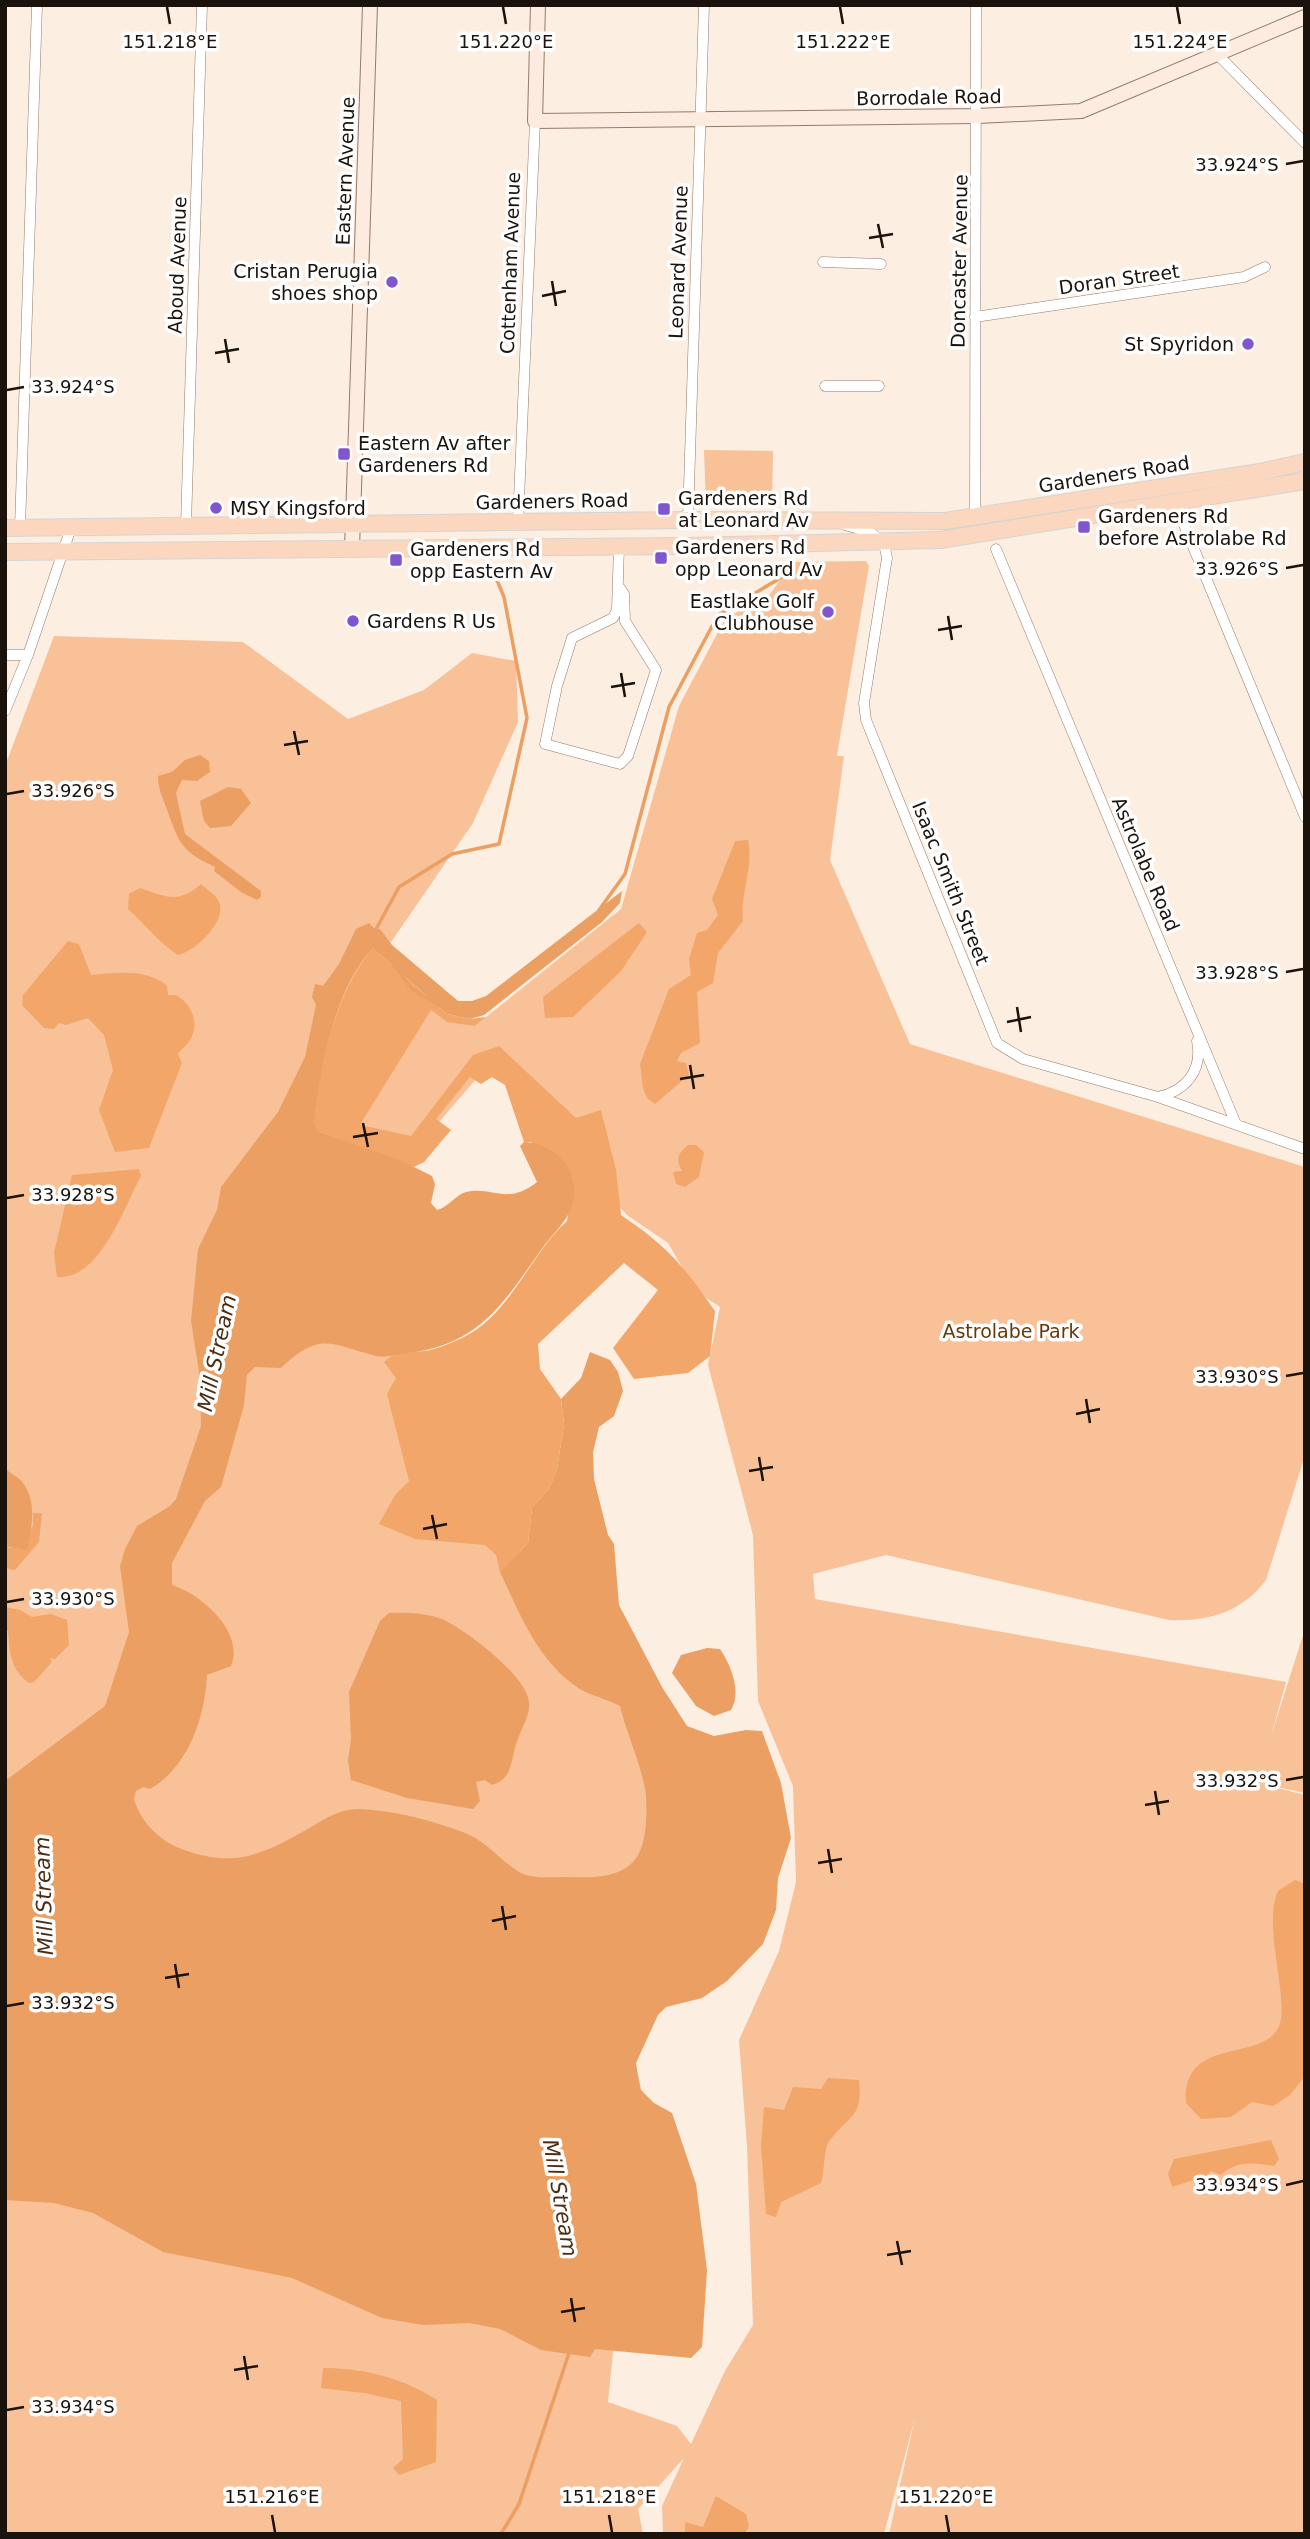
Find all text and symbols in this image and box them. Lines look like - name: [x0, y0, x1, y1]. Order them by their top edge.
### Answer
- text: 151.218°E: [123, 31, 217, 52]
- text: 151.220°E: [459, 31, 553, 52]
- text: 151.222°E: [796, 31, 890, 52]
- text: 151.224°E: [1133, 31, 1227, 52]
- street label: Borrodale Road: [856, 85, 1002, 109]
- street label: Eastern Avenue: [331, 96, 359, 246]
- text: 33.924°S: [1195, 154, 1279, 175]
- street label: Cottenham Avenue: [496, 171, 524, 355]
- street label: Doncaster Avenue: [946, 174, 972, 348]
- street label: Leonard Avenue: [664, 185, 692, 339]
- street label: Aboud Avenue: [164, 196, 190, 334]
- place label: Cristan Perugia shoes shop: [233, 260, 378, 304]
- street label: Doran Street: [1057, 260, 1181, 298]
- marker: Cristan Perugia shoes shop: [384, 274, 400, 290]
- place label: St Spyridon: [1124, 333, 1234, 355]
- marker: St Spyridon: [1240, 336, 1256, 352]
- text: 33.924°S: [31, 376, 115, 397]
- place label: Eastern Av after Gardeners Rd: [358, 432, 511, 476]
- marker: Eastern Av after Gardeners Rd: [336, 446, 352, 462]
- street label: Gardeners Road: [1037, 451, 1191, 497]
- place label: Gardeners Rd at Leonard Av: [678, 487, 809, 531]
- street label: Gardeners Road: [475, 489, 629, 513]
- place label: MSY Kingsford: [230, 497, 366, 519]
- marker: MSY Kingsford: [208, 500, 224, 516]
- marker: Gardeners Rd at Leonard Av: [656, 501, 672, 517]
- place label: Gardeners Rd before Astrolabe Rd: [1098, 505, 1287, 549]
- marker: Gardeners Rd before Astrolabe Rd: [1076, 519, 1092, 535]
- place label: Gardeners Rd opp Leonard Av: [675, 536, 823, 580]
- place label: Gardeners Rd opp Eastern Av: [410, 538, 553, 582]
- marker: Gardeners Rd opp Leonard Av: [653, 550, 669, 566]
- marker: Gardeners Rd opp Eastern Av: [388, 552, 404, 568]
- text: 33.926°S: [1195, 558, 1279, 579]
- place label: Eastlake Golf Clubhouse: [690, 590, 815, 634]
- marker: Eastlake Golf Clubhouse: [820, 604, 836, 620]
- place label: Gardens R Us: [367, 610, 496, 632]
- marker: Gardens R Us: [345, 613, 361, 629]
- text: 33.926°S: [31, 780, 115, 801]
- street label: Astrolabe Road: [1108, 794, 1184, 934]
- street label: Isaac Smith Street: [908, 798, 994, 968]
- text: 33.928°S: [1195, 962, 1279, 983]
- text: 33.928°S: [31, 1184, 115, 1205]
- water label: Mill Stream: [193, 1292, 241, 1414]
- park label: Astrolabe Park: [942, 1320, 1080, 1342]
- text: 33.930°S: [1195, 1366, 1279, 1387]
- text: 33.930°S: [31, 1588, 115, 1609]
- text: 33.932°S: [1195, 1770, 1279, 1791]
- water label: Mill Stream: [30, 1836, 58, 1956]
- text: 33.932°S: [31, 1992, 115, 2013]
- water label: Mill Stream: [538, 2137, 582, 2259]
- text: 33.934°S: [1195, 2174, 1279, 2195]
- text: 33.934°S: [31, 2396, 115, 2417]
- text: 151.216°E: [225, 2486, 319, 2507]
- text: 151.218°E: [562, 2486, 656, 2507]
- text: 151.220°E: [899, 2486, 993, 2507]

